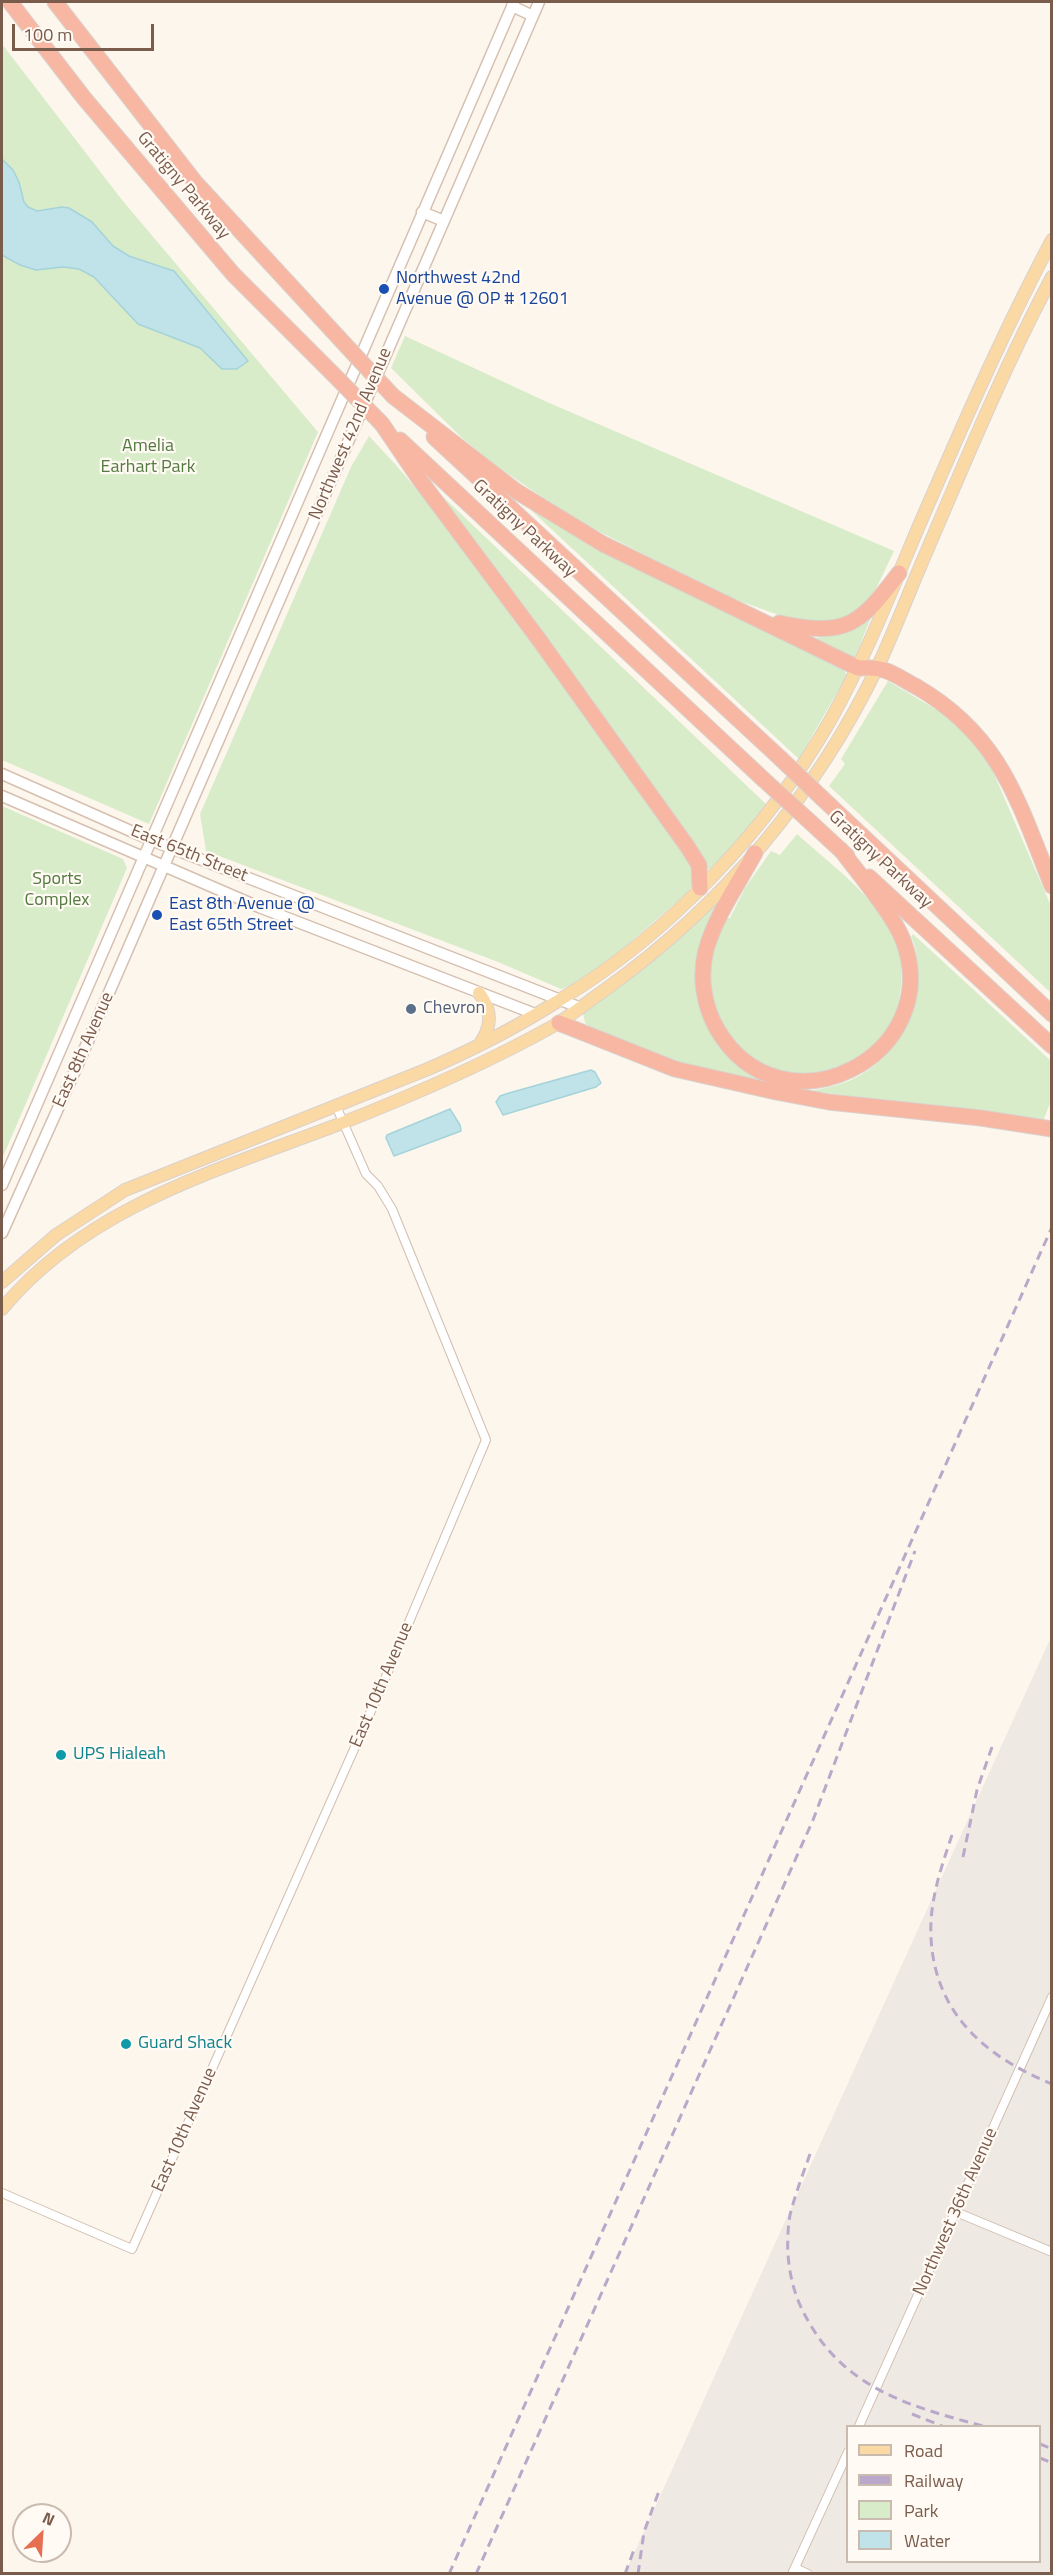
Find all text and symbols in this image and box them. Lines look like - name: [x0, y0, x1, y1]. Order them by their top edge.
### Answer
- scale bar: [15, 12, 158, 50]
- text: 100 m: [23, 21, 72, 48]
- street label: Gratigny Parkway: [132, 128, 234, 244]
- place label: Northwest 42nd Avenue @ OP # 12601: [396, 268, 569, 310]
- marker: Northwest 42nd Avenue @ OP # 12601: [377, 282, 391, 296]
- street label: Northwest 42nd Avenue: [305, 345, 397, 523]
- park label: Amelia Earhart Park: [101, 436, 195, 478]
- street label: Gratigny Parkway: [468, 475, 580, 583]
- street label: Gratigny Parkway: [824, 806, 936, 914]
- street label: East 65th Street: [127, 821, 251, 887]
- park label: Sports Complex: [25, 869, 89, 912]
- place label: East 8th Avenue @ East 65th Street: [169, 894, 314, 936]
- marker: East 8th Avenue @ East 65th Street: [150, 908, 164, 922]
- street label: East 8th Avenue: [49, 989, 119, 1111]
- place label: Chevron: [423, 998, 485, 1020]
- marker: Chevron: [404, 1002, 418, 1016]
- street label: East 10th Avenue: [346, 1619, 418, 1751]
- place label: UPS Hialeah: [73, 1744, 166, 1766]
- marker: UPS Hialeah: [54, 1748, 68, 1762]
- place label: Guard Shack: [138, 2033, 232, 2055]
- marker: Guard Shack: [119, 2037, 133, 2051]
- street label: East 10th Avenue: [148, 2064, 222, 2196]
- street label: Northwest 36th Avenue: [909, 2125, 1003, 2299]
- legend: [846, 2425, 1041, 2563]
- text: Road: [904, 2437, 943, 2464]
- text: Railway: [904, 2467, 963, 2494]
- text: Park: [904, 2497, 938, 2524]
- north arrow: [12, 2503, 72, 2563]
- text: N: [39, 2505, 59, 2532]
- text: Water: [904, 2527, 950, 2554]

